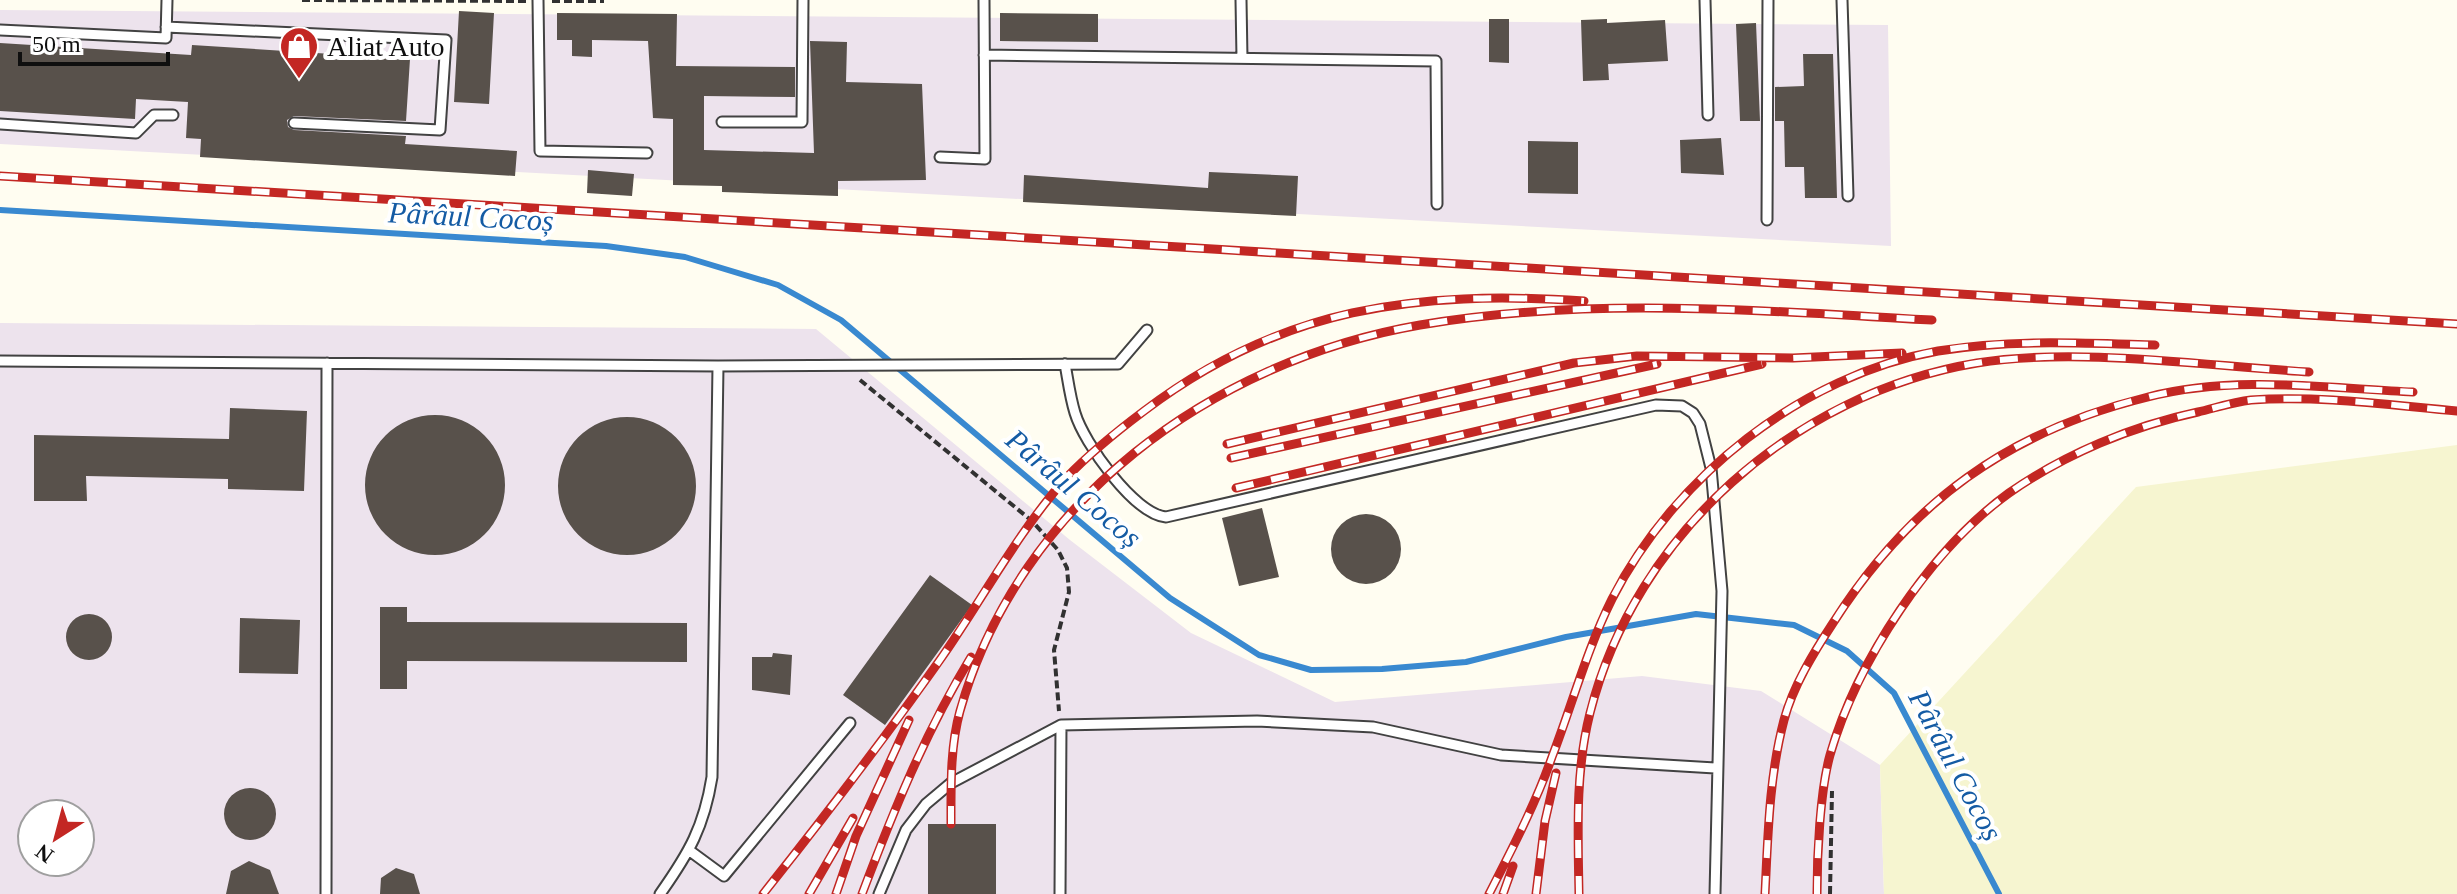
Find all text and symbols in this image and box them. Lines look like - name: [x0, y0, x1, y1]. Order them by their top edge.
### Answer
- scale bar: [20, 16, 168, 66]
- shop icon: Aliat Auto: [278, 25, 320, 80]
- text: 50 m: [32, 31, 81, 57]
- place label: Aliat Auto: [327, 31, 444, 62]
- water label: Pârâul Cocoș: [386, 195, 555, 237]
- water label: Pârâul Cocoș: [999, 421, 1148, 554]
- water label: Pârâul Cocoș: [1902, 683, 2009, 846]
- north arrow: [16, 798, 96, 878]
- text: N: [31, 839, 58, 869]

